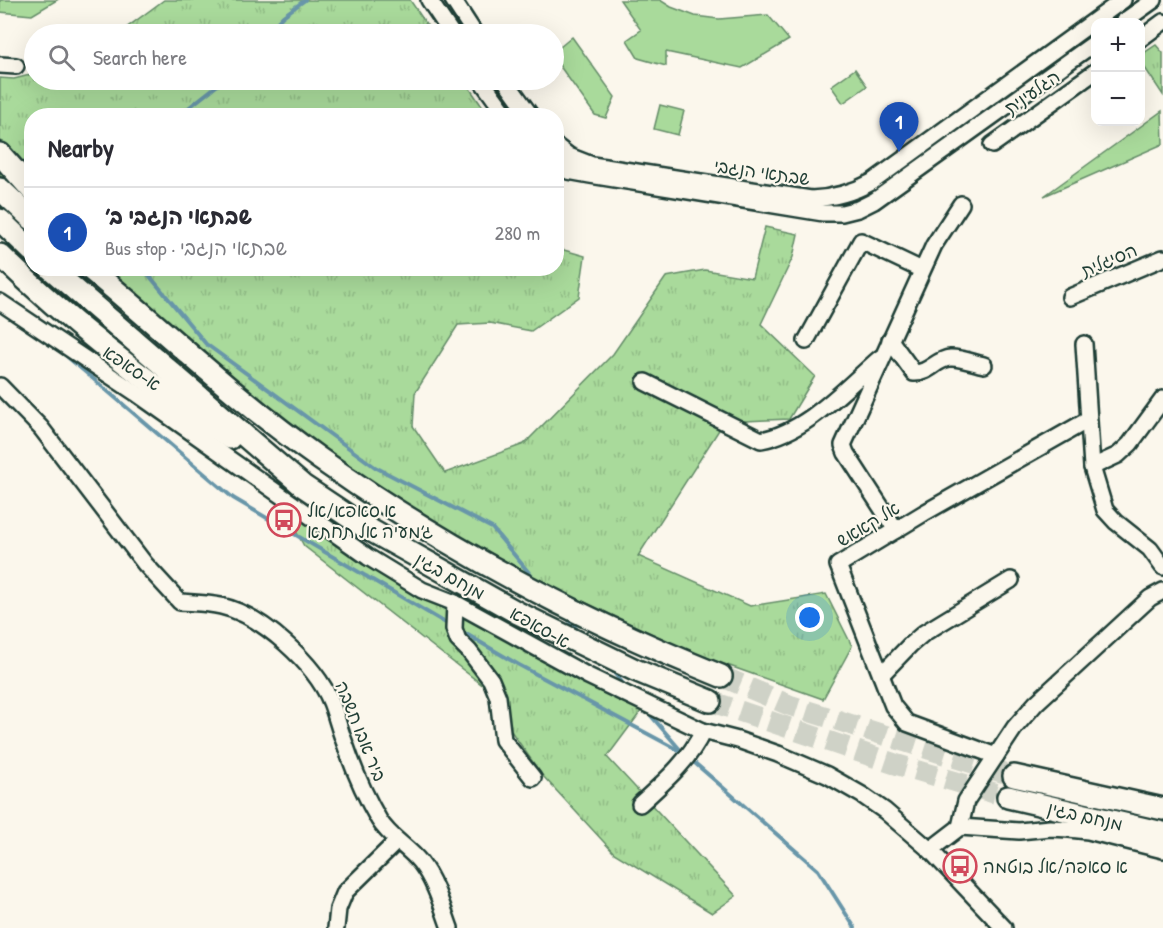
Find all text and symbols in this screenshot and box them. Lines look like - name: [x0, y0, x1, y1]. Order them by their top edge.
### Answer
- map controls: [1091, 18, 1145, 126]
- button: +: [1091, 18, 1145, 72]
- search box: [24, 24, 564, 90]
- icon: search: [45, 41, 78, 74]
- text: Search here: [93, 42, 187, 72]
- street label: הגלעינית: [999, 64, 1065, 120]
- button: −: [1091, 72, 1145, 126]
- pin: 1: [880, 102, 918, 152]
- text: Nearby: [48, 130, 114, 165]
- street label: שבתאי הנגבי: [712, 153, 812, 191]
- text: שבתאי הנגבי ב׳: [105, 201, 252, 231]
- text: 1: [64, 219, 71, 246]
- text: 280 m: [495, 219, 540, 246]
- text: Bus stop · שבתאי הנגבי: [105, 234, 287, 261]
- street label: הסיגלית: [1076, 237, 1141, 283]
- street label: א-סאפא: [98, 339, 166, 397]
- street label: אל קאאש: [832, 495, 904, 553]
- place label: א סאפא/אל ג׳מעיה אל תחתא: [307, 498, 433, 544]
- bus stop icon: א סאפא/אל ג׳מעיה אל תחתא: [266, 502, 302, 538]
- street label: מנחם בגין: [410, 546, 490, 606]
- street label: א-סאפא: [505, 600, 575, 654]
- your location: [795, 603, 824, 632]
- street label: ביר אבו חשבה: [330, 677, 392, 785]
- street label: מנחם בגין: [1045, 795, 1125, 837]
- bus stop icon: א סאפה/אל בוטמה: [942, 848, 978, 884]
- place label: א סאפה/אל בוטמה: [983, 854, 1128, 879]

